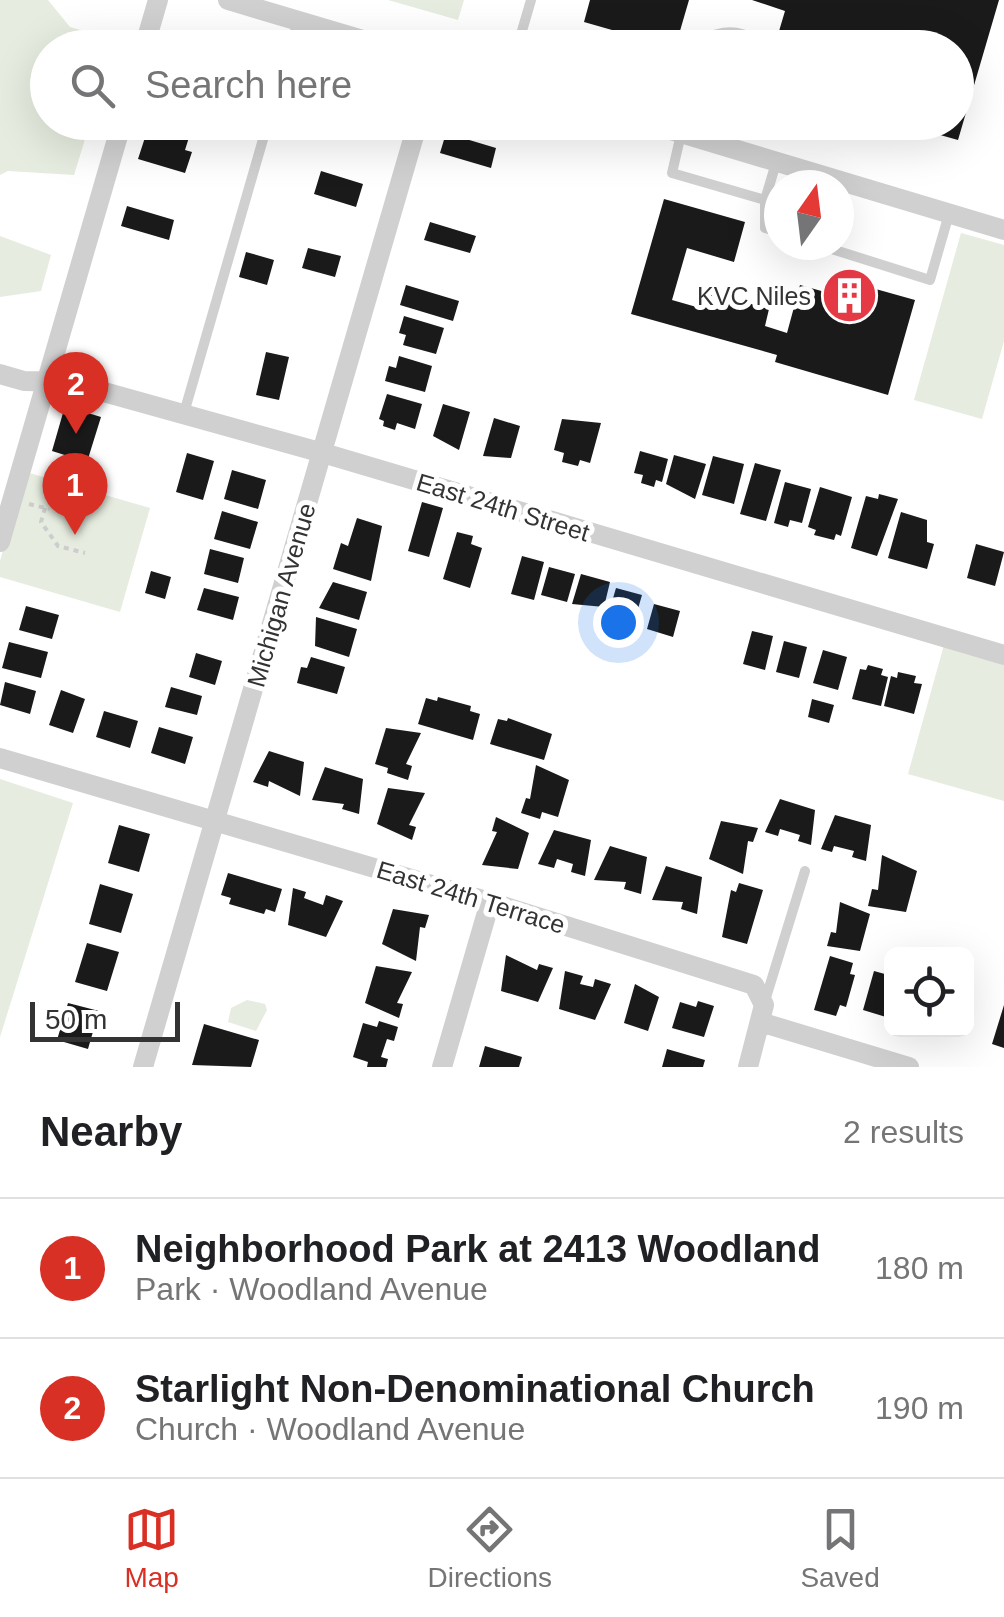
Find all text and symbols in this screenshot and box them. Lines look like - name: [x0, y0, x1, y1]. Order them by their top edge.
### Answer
- search box: [30, 30, 974, 140]
- icon: search: [65, 58, 120, 113]
- text: Search here: [145, 64, 352, 106]
- north arrow: [764, 170, 854, 260]
- building icon: KVC Niles: [820, 266, 880, 326]
- place label: KVC Niles: [697, 282, 811, 310]
- pin: 2: [44, 352, 108, 434]
- pin: 1: [42, 452, 108, 535]
- street label: East 24th Street: [413, 467, 593, 547]
- street label: Michigan Avenue: [241, 500, 321, 690]
- your location: [593, 597, 644, 648]
- street label: East 24th Terrace: [373, 855, 569, 939]
- map controls: [884, 947, 974, 1037]
- button: locate: [884, 947, 974, 1037]
- scale bar: [30, 997, 180, 1042]
- text: 50 m: [45, 1004, 107, 1035]
- text: Nearby: [40, 1108, 182, 1155]
- text: 2 results: [843, 1114, 964, 1150]
- text: Neighborhood Park at 2413 Woodland: [135, 1228, 821, 1270]
- text: 1: [64, 1250, 81, 1286]
- text: 180 m: [875, 1250, 964, 1286]
- text: Park · Woodland Avenue: [135, 1271, 488, 1307]
- text: Starlight Non-Denominational Church: [135, 1368, 815, 1410]
- text: 2: [64, 1390, 81, 1426]
- text: 190 m: [875, 1390, 964, 1426]
- text: Church · Woodland Avenue: [135, 1411, 525, 1447]
- tab: Map: [124, 1502, 179, 1594]
- tab: Directions: [428, 1502, 552, 1594]
- tab: Saved: [800, 1502, 880, 1594]

